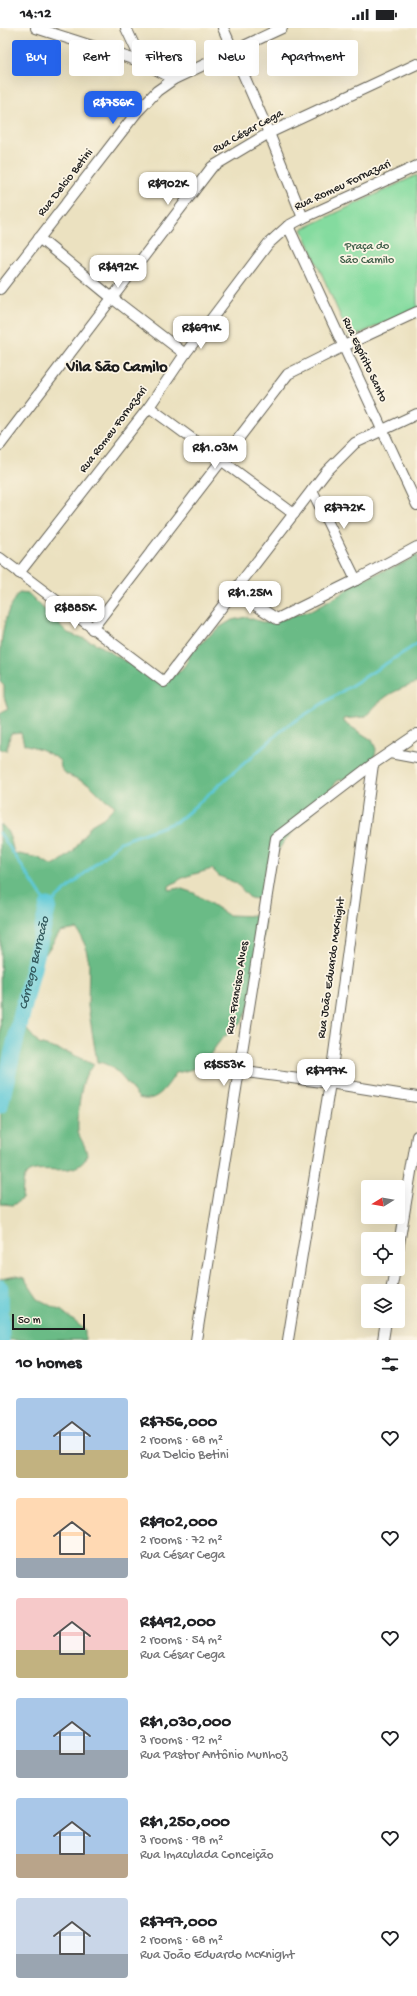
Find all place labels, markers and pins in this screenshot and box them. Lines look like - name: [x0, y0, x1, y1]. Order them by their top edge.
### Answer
- pin: R$756K: [80, 91, 146, 125]
- pin: R$902K: [135, 172, 201, 206]
- pin: R$492K: [85, 255, 151, 289]
- pin: R$691K: [168, 316, 234, 350]
- pin: R$1.03M: [178, 436, 252, 470]
- pin: R$772K: [311, 496, 377, 530]
- pin: R$1.25M: [213, 581, 287, 615]
- pin: R$885K: [42, 596, 108, 630]
- pin: R$553K: [191, 1053, 257, 1087]
- pin: R$797K: [293, 1059, 359, 1093]

